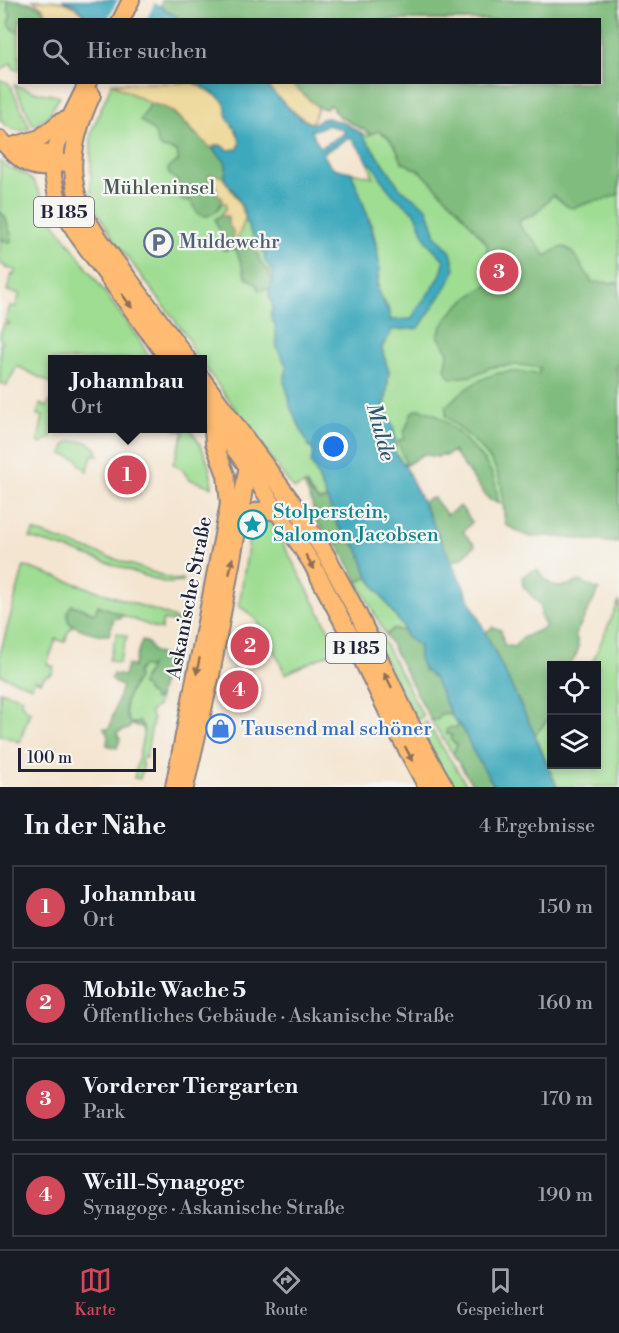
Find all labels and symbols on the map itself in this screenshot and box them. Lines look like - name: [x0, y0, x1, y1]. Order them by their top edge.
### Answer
- park label: Mühleninsel: [103, 176, 215, 201]
- road number: B 185: [34, 197, 94, 227]
- parking icon: Muldewehr: [142, 226, 174, 258]
- place label: Muldewehr: [179, 230, 280, 255]
- pin: 3: [480, 250, 518, 294]
- one-way arrow: [120, 294, 132, 309]
- water label: Mulde: [360, 400, 400, 464]
- your location: [319, 432, 348, 461]
- pin: 1: [108, 452, 146, 498]
- place label: Stolperstein, Salomon Jacobsen: [273, 500, 439, 548]
- place icon: Stolperstein, Salomon Jacobsen: [236, 508, 268, 540]
- street label: Askanische Straße: [162, 514, 218, 683]
- one-way arrow: [305, 554, 316, 570]
- one-way arrow: [226, 557, 235, 576]
- pin: 2: [230, 624, 270, 668]
- road number: B 185: [326, 633, 386, 663]
- one-way arrow: [193, 657, 202, 676]
- pin: 4: [220, 668, 258, 712]
- one-way arrow: [384, 671, 393, 688]
- shop icon: Tausend mal schöner: [204, 713, 236, 745]
- place label: Tausend mal schöner: [241, 717, 432, 742]
- scale bar: [18, 745, 156, 772]
- one-way arrow: [404, 746, 414, 763]

